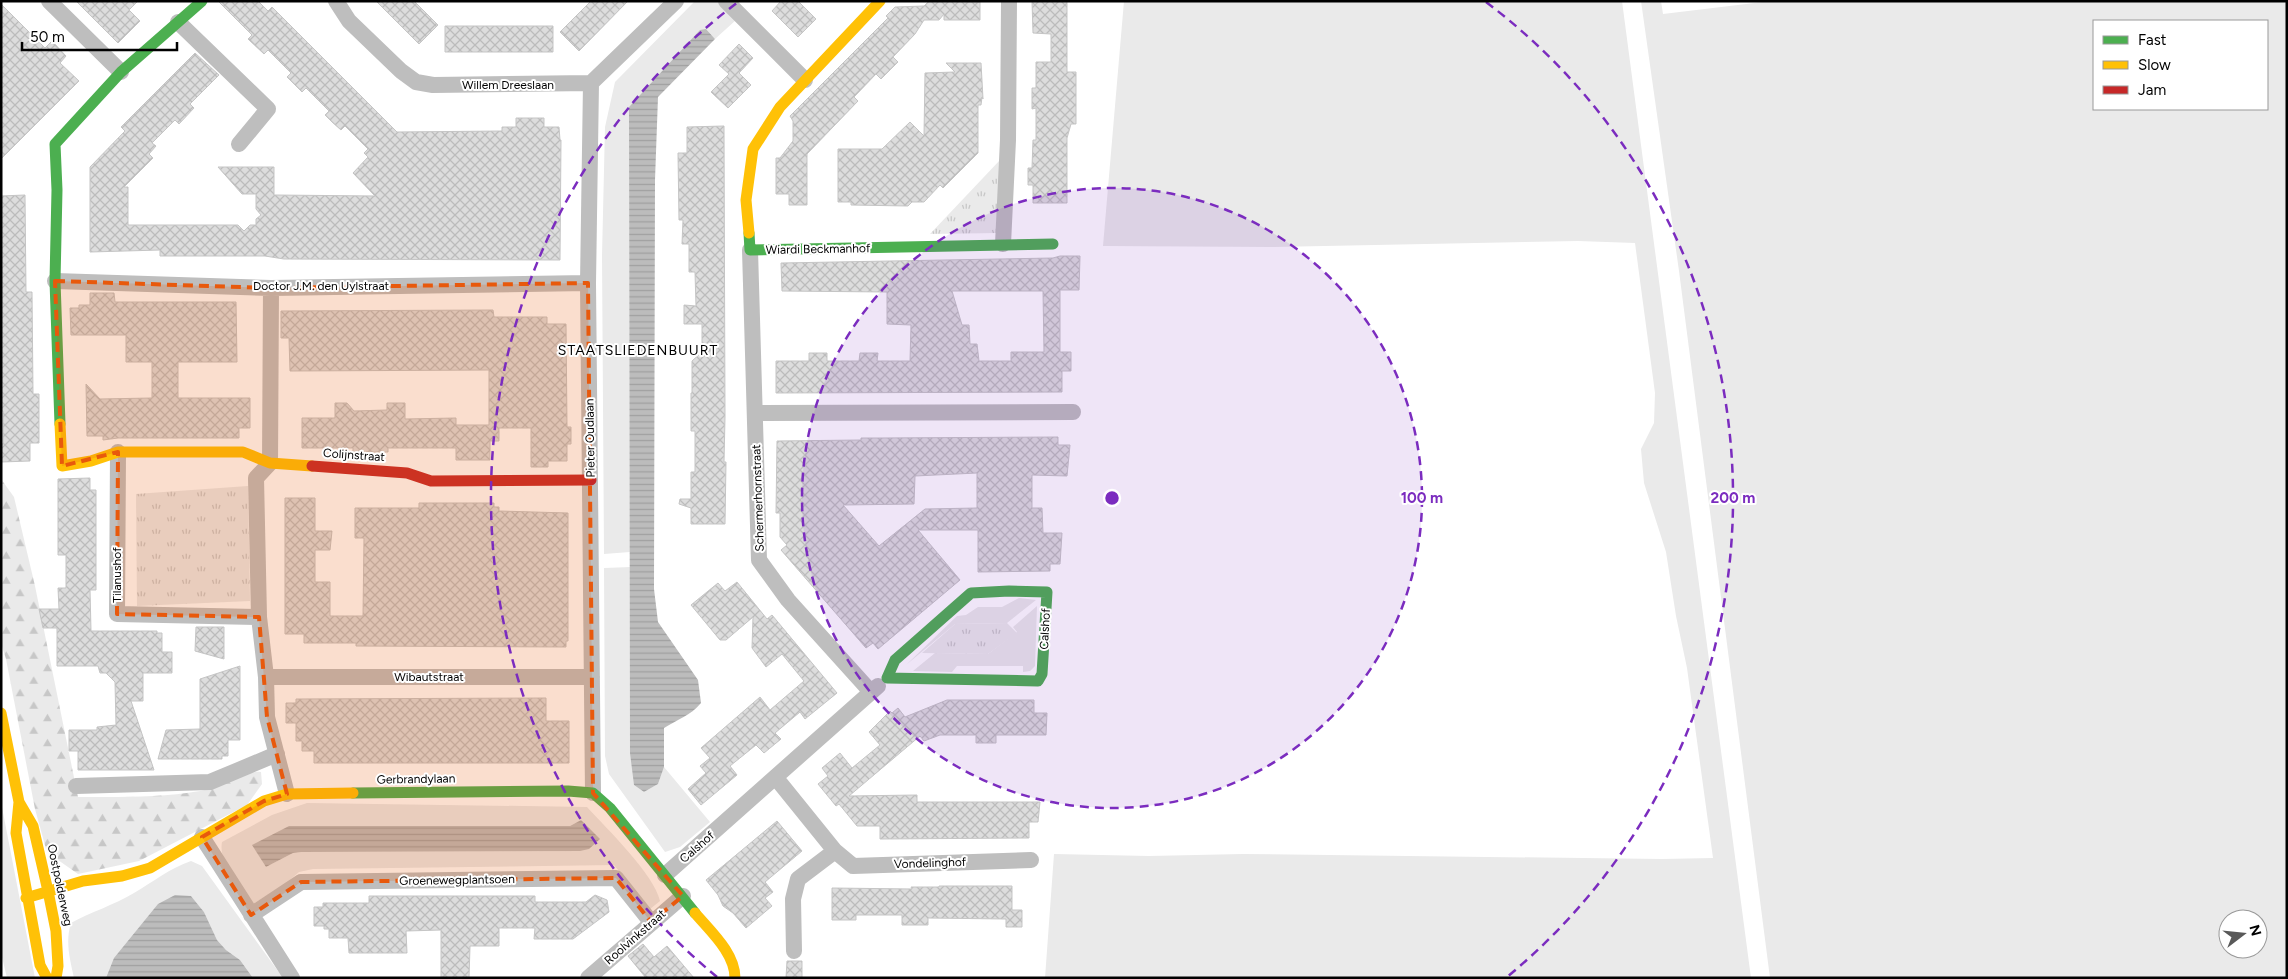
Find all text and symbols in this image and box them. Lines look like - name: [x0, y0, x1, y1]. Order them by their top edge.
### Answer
- scale bar: [22, 20, 178, 52]
- legend: [2093, 20, 2268, 110]
- text: 50 m: [30, 28, 65, 46]
- text: Fast: [2138, 31, 2167, 49]
- text: Slow: [2138, 56, 2171, 74]
- street label: Willem Dreeslaan: [462, 78, 554, 92]
- text: Jam: [2138, 81, 2166, 99]
- street label: Wiardi Beckmanhof: [766, 241, 871, 257]
- street label: Doctor J.M. den Uylstraat: [253, 279, 390, 293]
- district label: STAATSLIEDENBUURT: [558, 342, 718, 359]
- street label: Pieter Oudlaan: [582, 398, 598, 478]
- street label: Schermerhornstraat: [749, 444, 767, 552]
- street label: Colijnstraat: [323, 446, 386, 464]
- centre of rings: [1103, 489, 1121, 507]
- text: 100 m: [1401, 489, 1443, 507]
- text: 200 m: [1711, 489, 1755, 507]
- street label: Tilanushof: [110, 547, 124, 603]
- street label: Calshof: [1037, 608, 1053, 650]
- street label: Wibautstraat: [394, 670, 464, 684]
- street label: Gerbrandylaan: [377, 771, 456, 787]
- street label: Calshof: [677, 828, 718, 866]
- street label: Oostpolderweg: [44, 843, 76, 927]
- street label: Vondelinghof: [894, 855, 967, 871]
- street label: Groenewegplantsoen: [399, 872, 515, 888]
- street label: Roolvinkstraat: [602, 906, 669, 967]
- north arrow: [2218, 909, 2268, 959]
- text: N: [2245, 923, 2265, 938]

